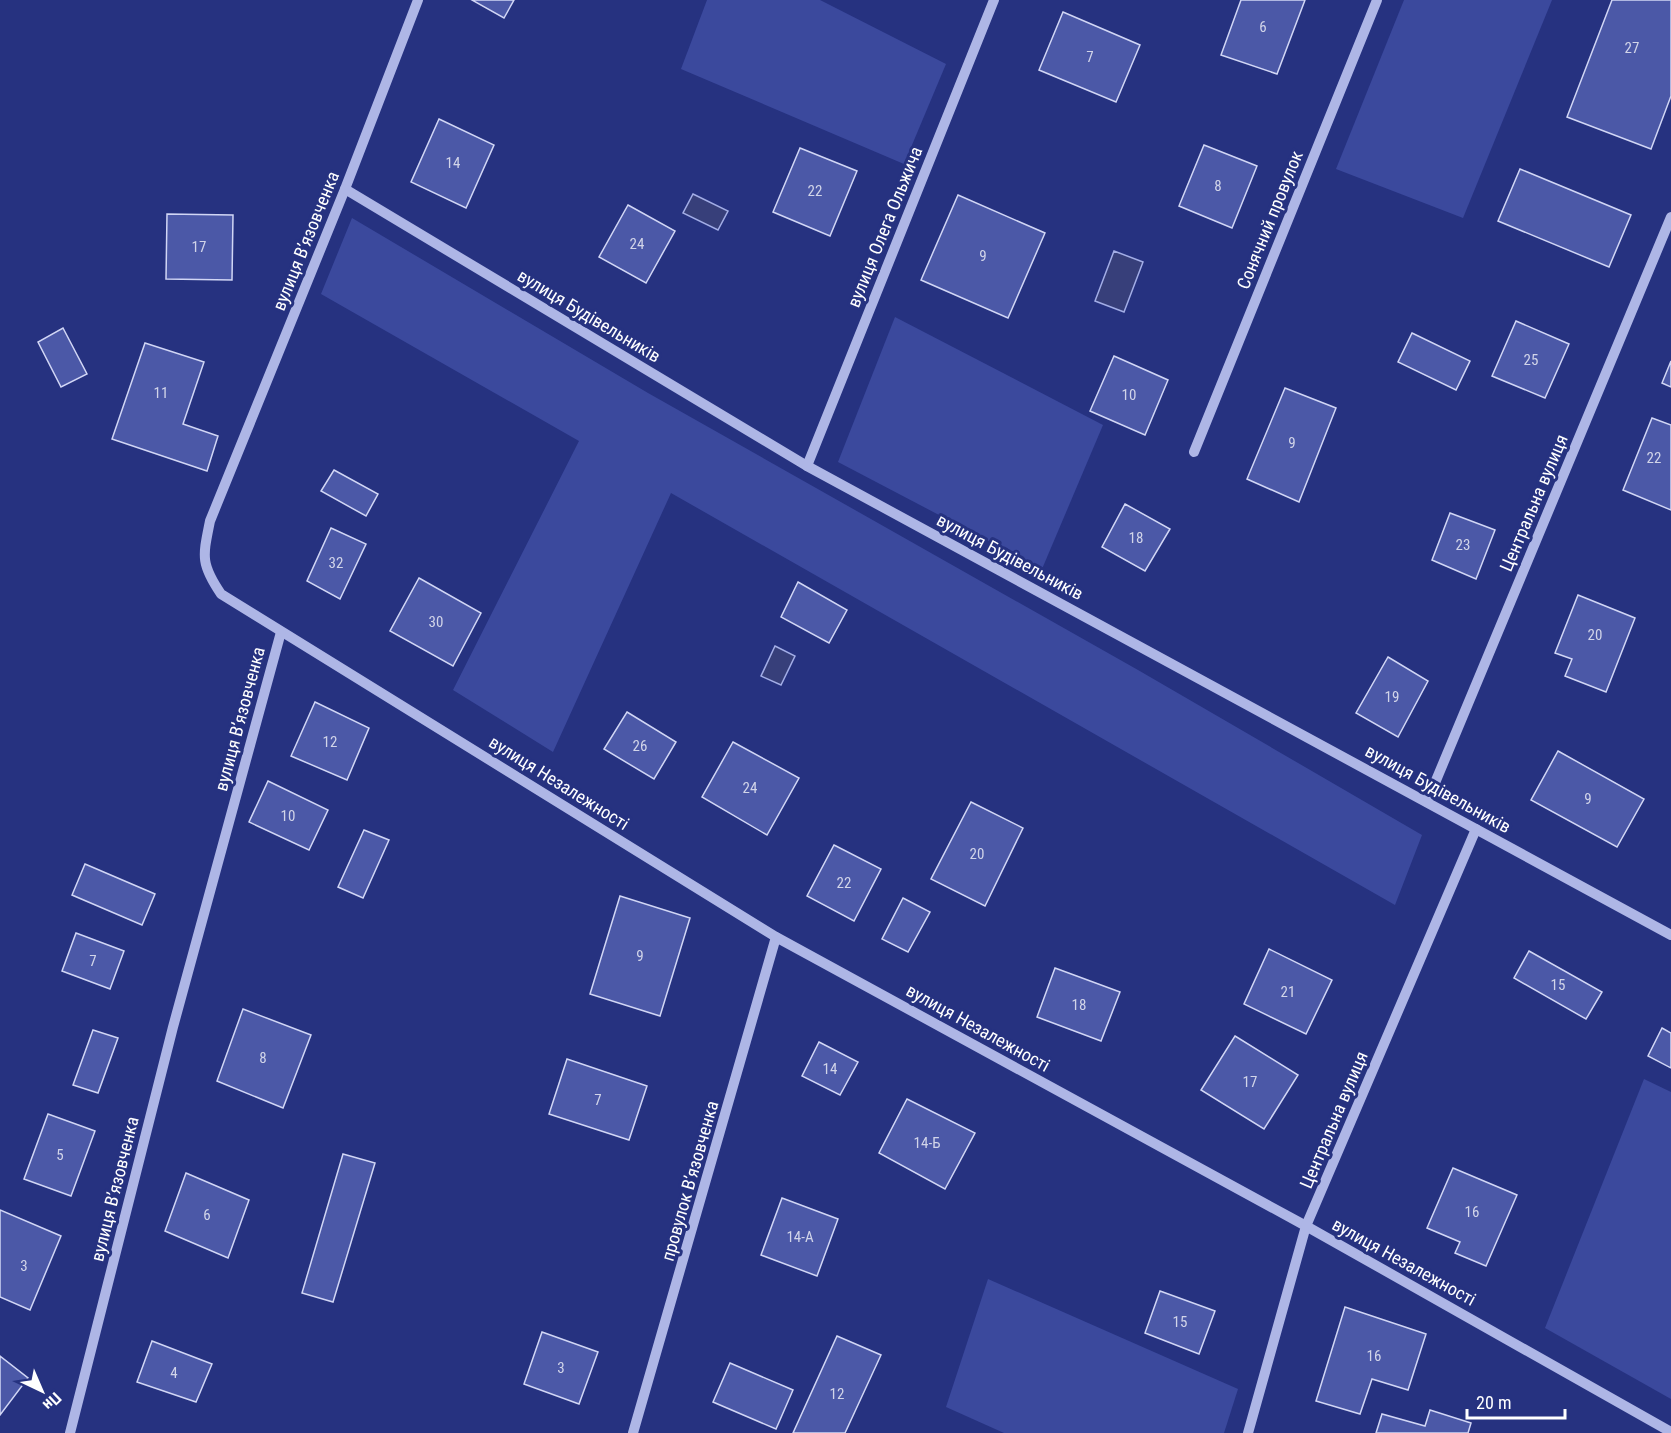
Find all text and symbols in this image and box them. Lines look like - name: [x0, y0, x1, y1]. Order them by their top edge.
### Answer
- house number: 6: [1259, 18, 1267, 36]
- house number: 27: [1625, 39, 1639, 57]
- house number: 7: [1086, 48, 1094, 66]
- street label: вулиця Олега Ольжича: [843, 143, 926, 310]
- street label: Сонячний провулок: [1232, 147, 1307, 292]
- house number: 14: [446, 154, 460, 172]
- street label: вулиця Вʼязовченка: [268, 168, 343, 314]
- house number: 8: [1214, 177, 1222, 195]
- house number: 22: [808, 182, 822, 200]
- house number: 24: [630, 235, 644, 253]
- house number: 17: [192, 238, 206, 256]
- house number: 9: [979, 247, 987, 265]
- street label: вулиця Будівельників: [514, 265, 665, 367]
- house number: 25: [1524, 351, 1538, 369]
- house number: 11: [154, 384, 168, 402]
- house number: 10: [1122, 386, 1136, 404]
- street label: Центральна вулиця: [1495, 431, 1572, 574]
- house number: 9: [1288, 434, 1296, 452]
- house number: 22: [1647, 449, 1661, 467]
- street label: вулиця Будівельників: [933, 509, 1087, 604]
- house number: 18: [1129, 529, 1143, 547]
- house number: 23: [1456, 536, 1470, 554]
- house number: 32: [329, 554, 343, 572]
- house number: 30: [429, 613, 443, 631]
- house number: 20: [1588, 626, 1602, 644]
- street label: вулиця Вʼязовченка: [210, 644, 269, 793]
- house number: 19: [1385, 688, 1399, 706]
- street label: вулиця Незалежності: [485, 731, 633, 834]
- house number: 12: [323, 733, 337, 751]
- house number: 26: [633, 737, 647, 755]
- street label: вулиця Будівельників: [1362, 740, 1515, 837]
- house number: 24: [743, 779, 757, 797]
- house number: 9: [1584, 790, 1592, 808]
- house number: 10: [281, 807, 295, 825]
- house number: 20: [970, 845, 984, 863]
- house number: 22: [837, 874, 851, 892]
- house number: 9: [636, 947, 644, 965]
- house number: 7: [89, 952, 97, 970]
- house number: 15: [1551, 976, 1565, 994]
- street label: вулиця Незалежності: [903, 979, 1054, 1076]
- house number: 21: [1281, 983, 1295, 1001]
- house number: 18: [1072, 996, 1086, 1014]
- street label: Центральна вулиця: [1295, 1048, 1372, 1191]
- house number: 8: [259, 1049, 267, 1067]
- house number: 14: [823, 1060, 837, 1078]
- house number: 17: [1243, 1073, 1257, 1091]
- house number: 7: [594, 1091, 602, 1109]
- street label: провулок Вʼязовченка: [657, 1098, 722, 1263]
- street label: вулиця Вʼязовченка: [86, 1114, 143, 1263]
- house number: 14-Б: [914, 1134, 940, 1152]
- house number: 5: [56, 1146, 64, 1164]
- house number: 16: [1465, 1203, 1479, 1221]
- house number: 6: [203, 1206, 211, 1224]
- street label: вулиця Незалежності: [1329, 1213, 1480, 1310]
- house number: 14-А: [786, 1228, 814, 1246]
- house number: 3: [20, 1257, 28, 1275]
- house number: 15: [1173, 1313, 1187, 1331]
- house number: 16: [1367, 1347, 1381, 1365]
- house number: 3: [557, 1359, 565, 1377]
- north arrow: [12, 1361, 72, 1421]
- house number: 4: [170, 1364, 178, 1382]
- scale bar: [1467, 1382, 1564, 1420]
- house number: 12: [830, 1385, 844, 1403]
- text: Пн: [39, 1388, 65, 1414]
- text: 20 m: [1476, 1392, 1511, 1413]

